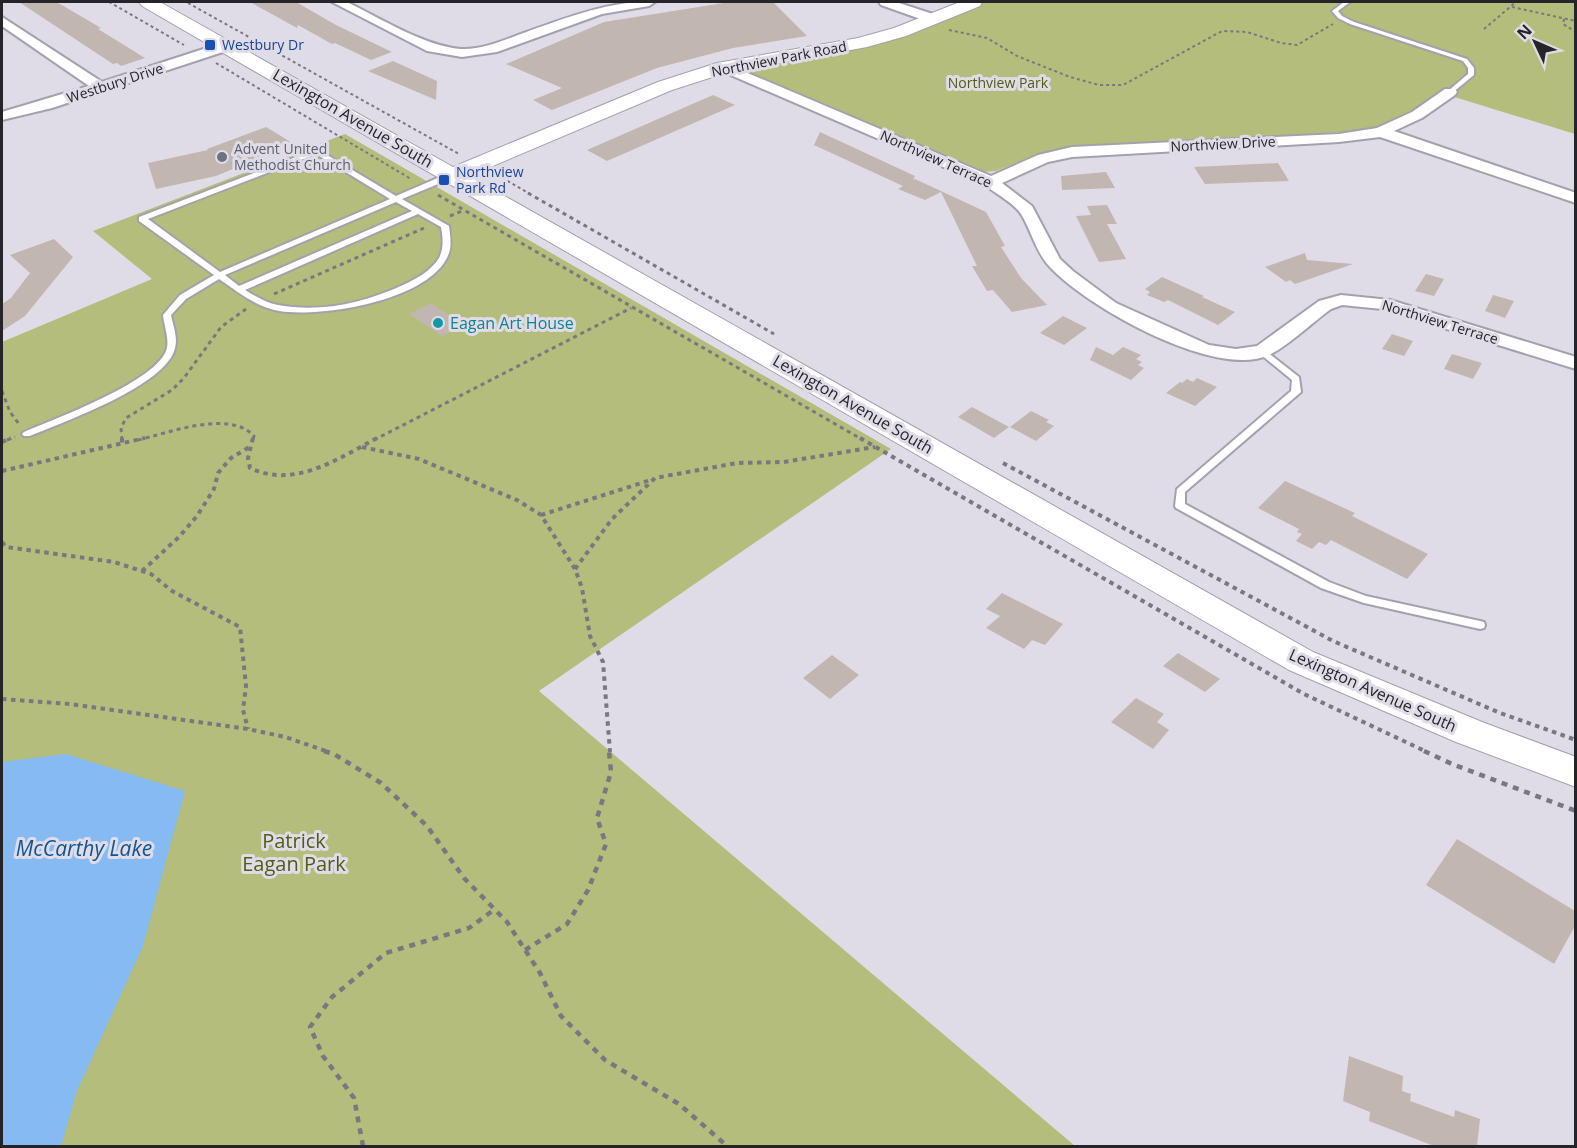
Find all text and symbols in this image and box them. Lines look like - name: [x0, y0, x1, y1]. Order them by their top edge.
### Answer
- north arrow: [1505, 12, 1565, 72]
- text: N: [1512, 19, 1537, 44]
- place label: Westbury Dr: [222, 35, 304, 54]
- street label: Northview Park Road: [710, 36, 848, 81]
- marker: Westbury Dr: [203, 38, 217, 52]
- street label: Westbury Drive: [64, 58, 166, 107]
- street label: Lexington Avenue South: [269, 63, 437, 173]
- park label: Northview Park: [948, 73, 1049, 92]
- street label: Northview Terrace: [877, 125, 995, 192]
- street label: Northview Drive: [1170, 131, 1276, 156]
- place label: Advent United Methodist Church: [234, 139, 351, 174]
- marker: Advent United Methodist Church: [215, 150, 229, 164]
- place label: Northview Park Rd: [456, 162, 524, 197]
- marker: Northview Park Rd: [437, 173, 451, 187]
- street label: Northview Terrace: [1380, 295, 1501, 348]
- place label: Eagan Art House: [450, 312, 574, 334]
- marker: Eagan Art House: [431, 316, 445, 330]
- street label: Lexington Avenue South: [769, 349, 937, 459]
- street label: Lexington Avenue South: [1286, 643, 1460, 737]
- park label: Patrick Eagan Park: [242, 827, 346, 877]
- water label: McCarthy Lake: [16, 834, 152, 862]

